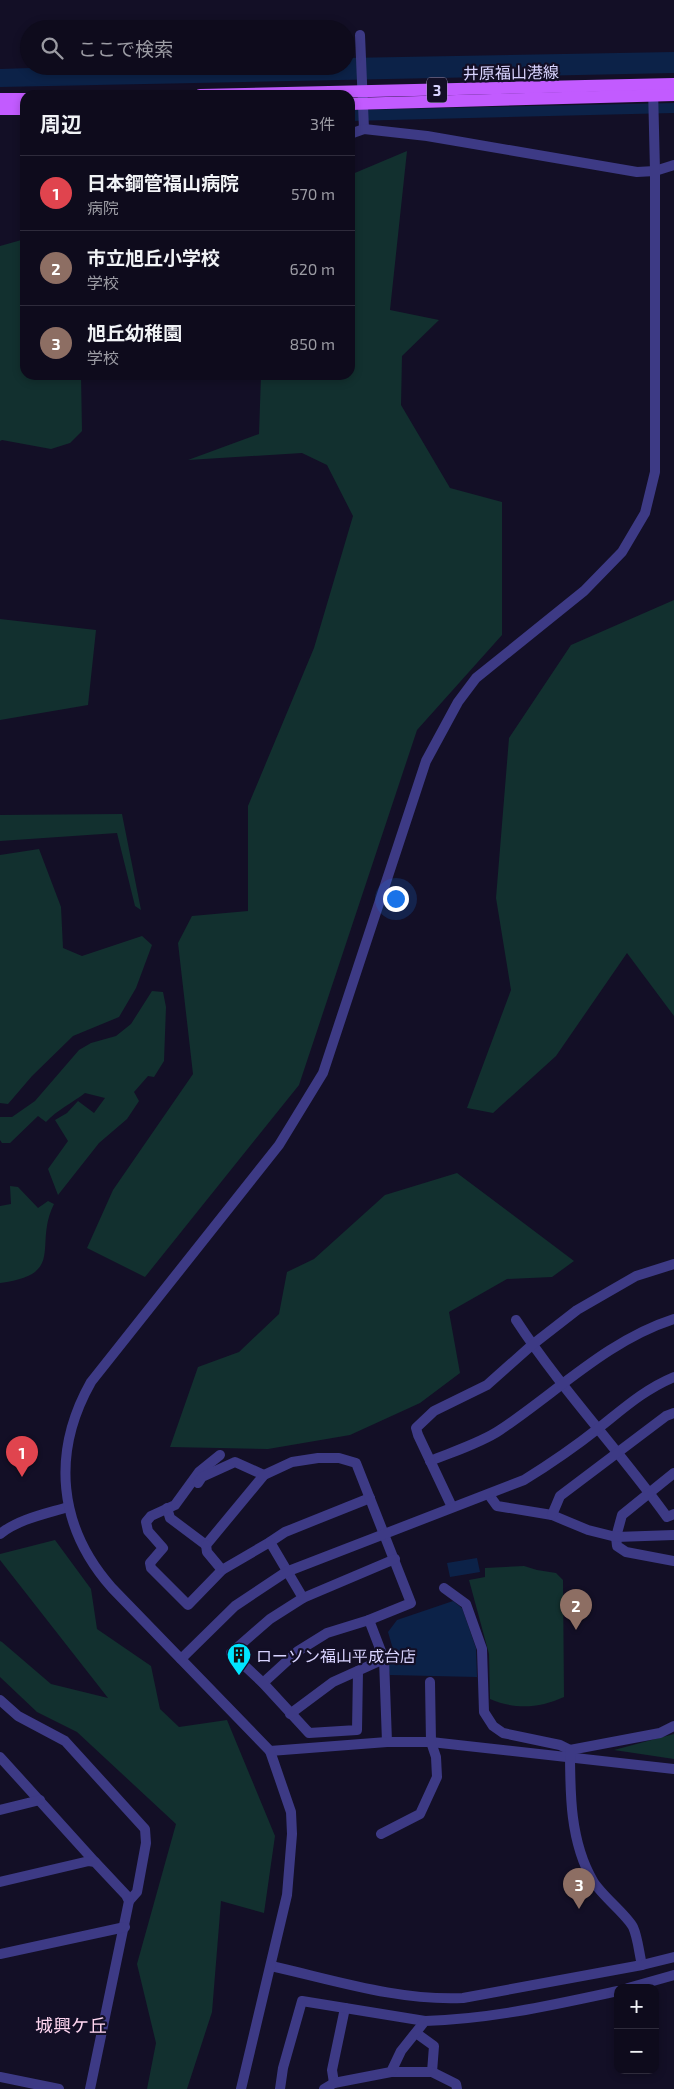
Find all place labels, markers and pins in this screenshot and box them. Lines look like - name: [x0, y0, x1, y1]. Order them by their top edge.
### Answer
- pin: 1: [6, 1436, 38, 1477]
- pin: 2: [560, 1589, 592, 1630]
- building icon: ローソン福山平成台店: [226, 1642, 252, 1676]
- place label: ローソン福山平成台店: [256, 1646, 416, 1665]
- pin: 3: [563, 1868, 595, 1909]

